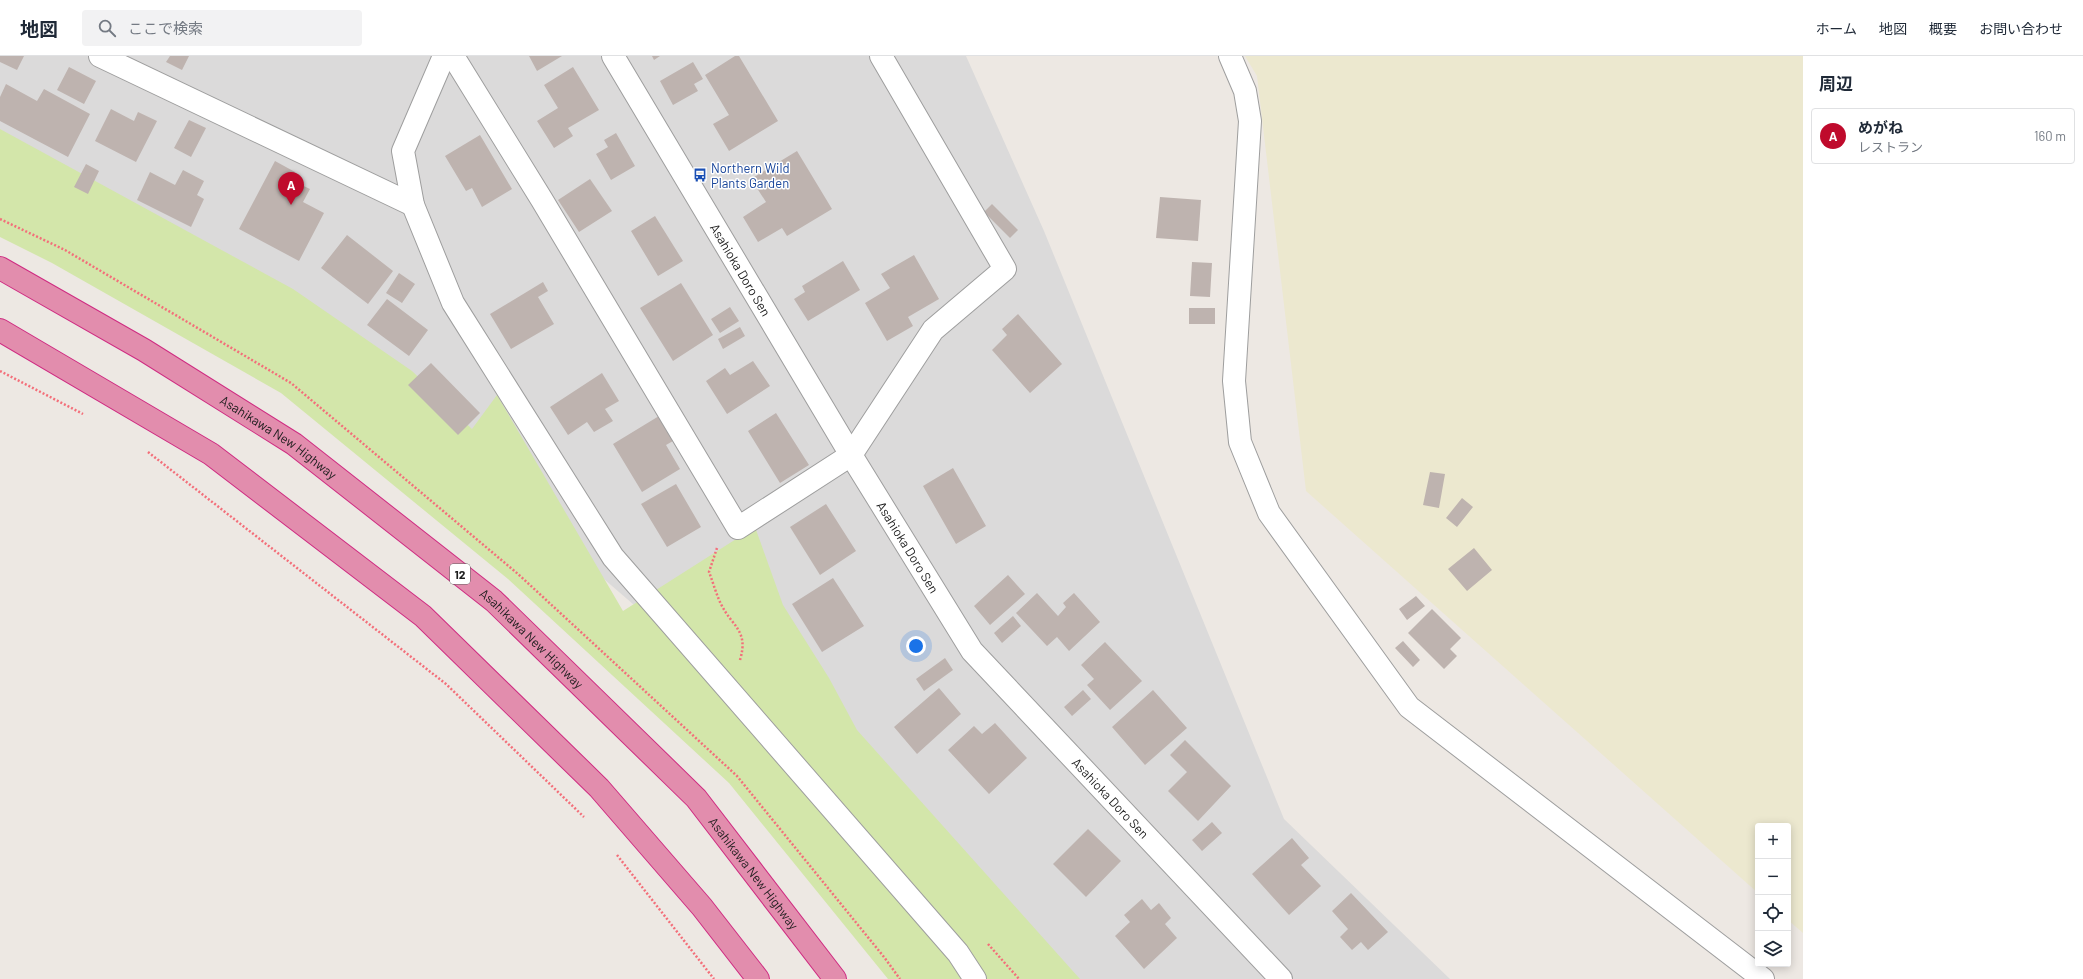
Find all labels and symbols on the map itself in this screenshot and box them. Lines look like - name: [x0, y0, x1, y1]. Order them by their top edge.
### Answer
- place label: Northern Wild Plants Garden: [711, 160, 790, 191]
- bus stop icon: Northern Wild Plants Garden: [692, 167, 708, 183]
- pin: A: [278, 172, 304, 205]
- street label: Asahioka Doro Sen: [707, 221, 774, 319]
- street label: Asahikawa New Highway: [217, 392, 340, 482]
- street label: Asahioka Doro Sen: [874, 498, 942, 596]
- road number: 12: [450, 564, 470, 584]
- street label: Asahikawa New Highway: [477, 585, 587, 692]
- your location: [906, 636, 926, 656]
- street label: Asahioka Doro Sen: [1069, 754, 1152, 842]
- street label: Asahikawa New Highway: [705, 814, 802, 933]

